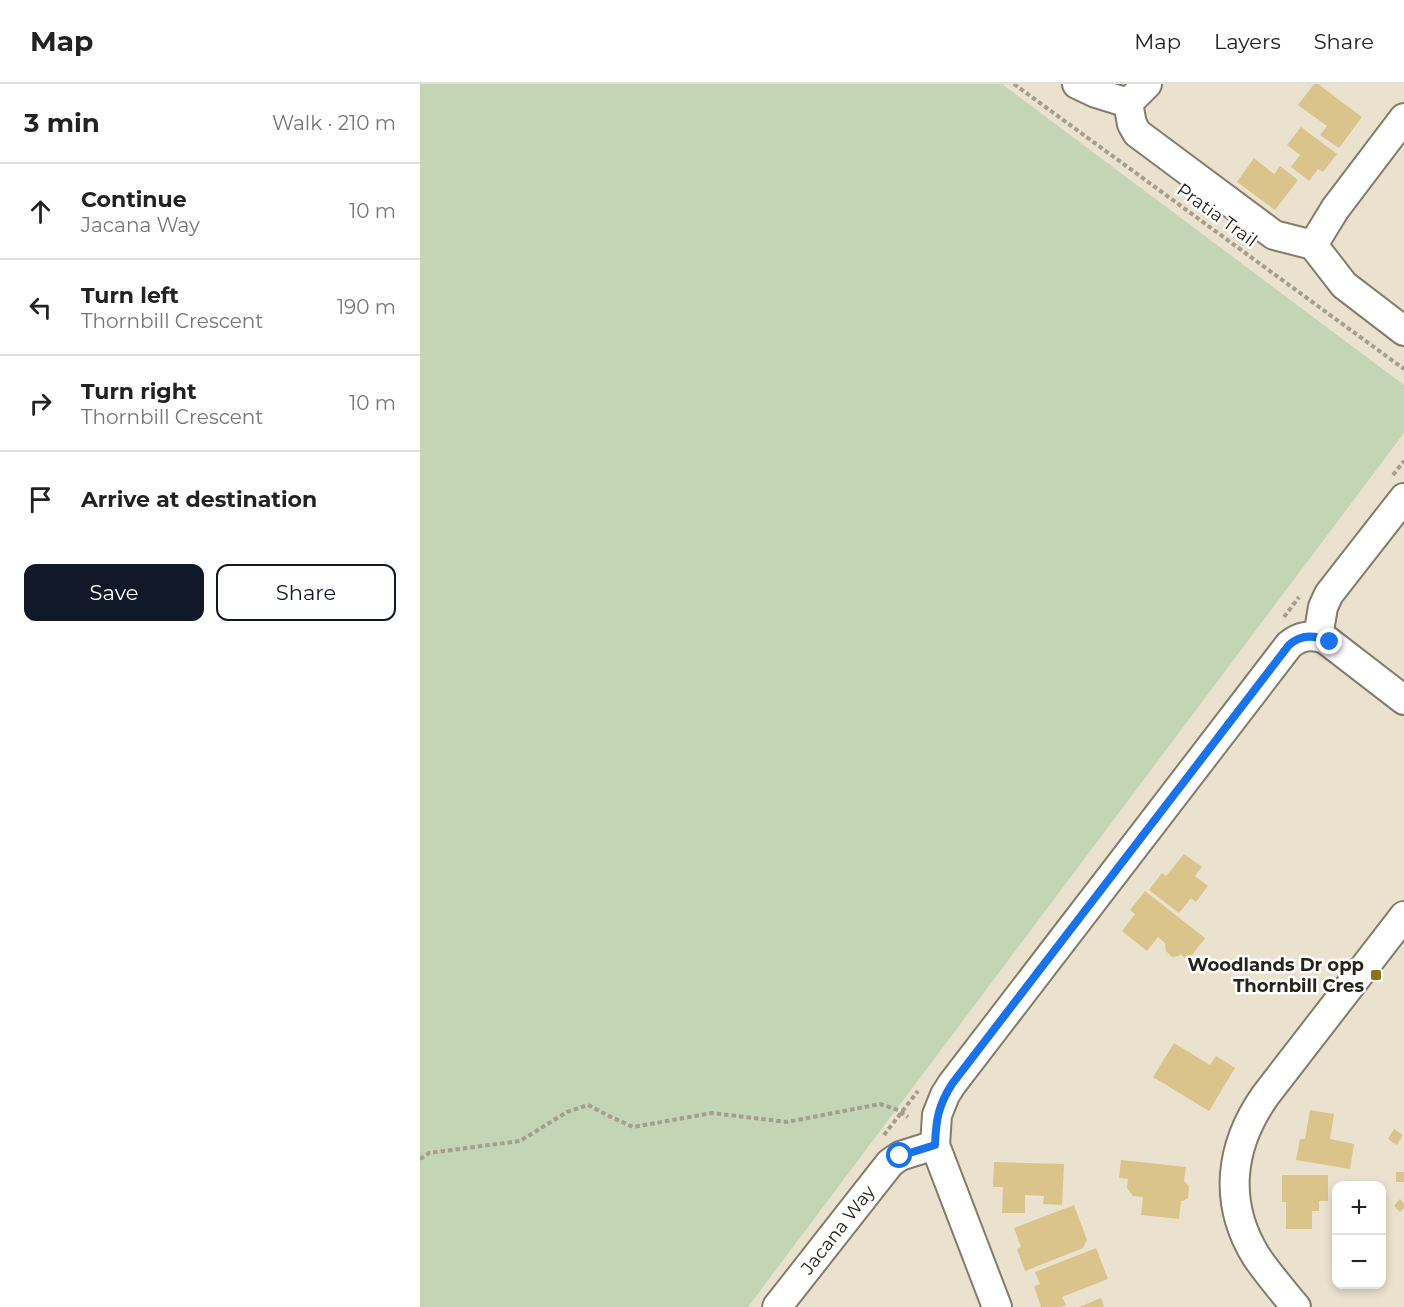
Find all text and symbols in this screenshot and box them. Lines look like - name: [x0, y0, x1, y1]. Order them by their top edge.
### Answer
- text: Map: [30, 24, 93, 58]
- text: Map: [1134, 29, 1181, 54]
- text: Layers: [1214, 29, 1281, 54]
- text: Share: [1314, 29, 1374, 54]
- text: 3 min: [24, 107, 100, 139]
- text: Walk · 210 m: [272, 111, 396, 135]
- street label: Pratia Trail: [1173, 178, 1261, 252]
- text: Continue: [81, 186, 187, 213]
- icon: ahead: [24, 195, 57, 228]
- text: 10 m: [349, 199, 396, 223]
- text: Jacana Way: [81, 213, 200, 237]
- text: Turn left: [81, 282, 179, 309]
- icon: left: [24, 291, 57, 324]
- text: 190 m: [337, 295, 396, 319]
- text: Thornbill Crescent: [81, 309, 263, 333]
- text: Turn right: [81, 378, 196, 405]
- icon: right: [24, 387, 57, 420]
- text: 10 m: [349, 391, 396, 415]
- text: Thornbill Crescent: [81, 405, 263, 429]
- icon: arrive: [24, 483, 57, 516]
- text: Arrive at destination: [81, 486, 317, 513]
- button: Save: [24, 564, 204, 621]
- button: Share: [216, 564, 396, 621]
- route end: [1316, 628, 1342, 654]
- place label: Woodlands Dr opp Thornbill Cres: [1188, 954, 1364, 997]
- marker: Woodlands Dr opp Thornbill Cres: [1369, 968, 1383, 982]
- route start: [886, 1142, 912, 1168]
- street label: Jacana Way: [796, 1181, 880, 1280]
- map controls: [1332, 1181, 1386, 1289]
- button: +: [1332, 1181, 1386, 1235]
- button: −: [1332, 1235, 1386, 1289]

